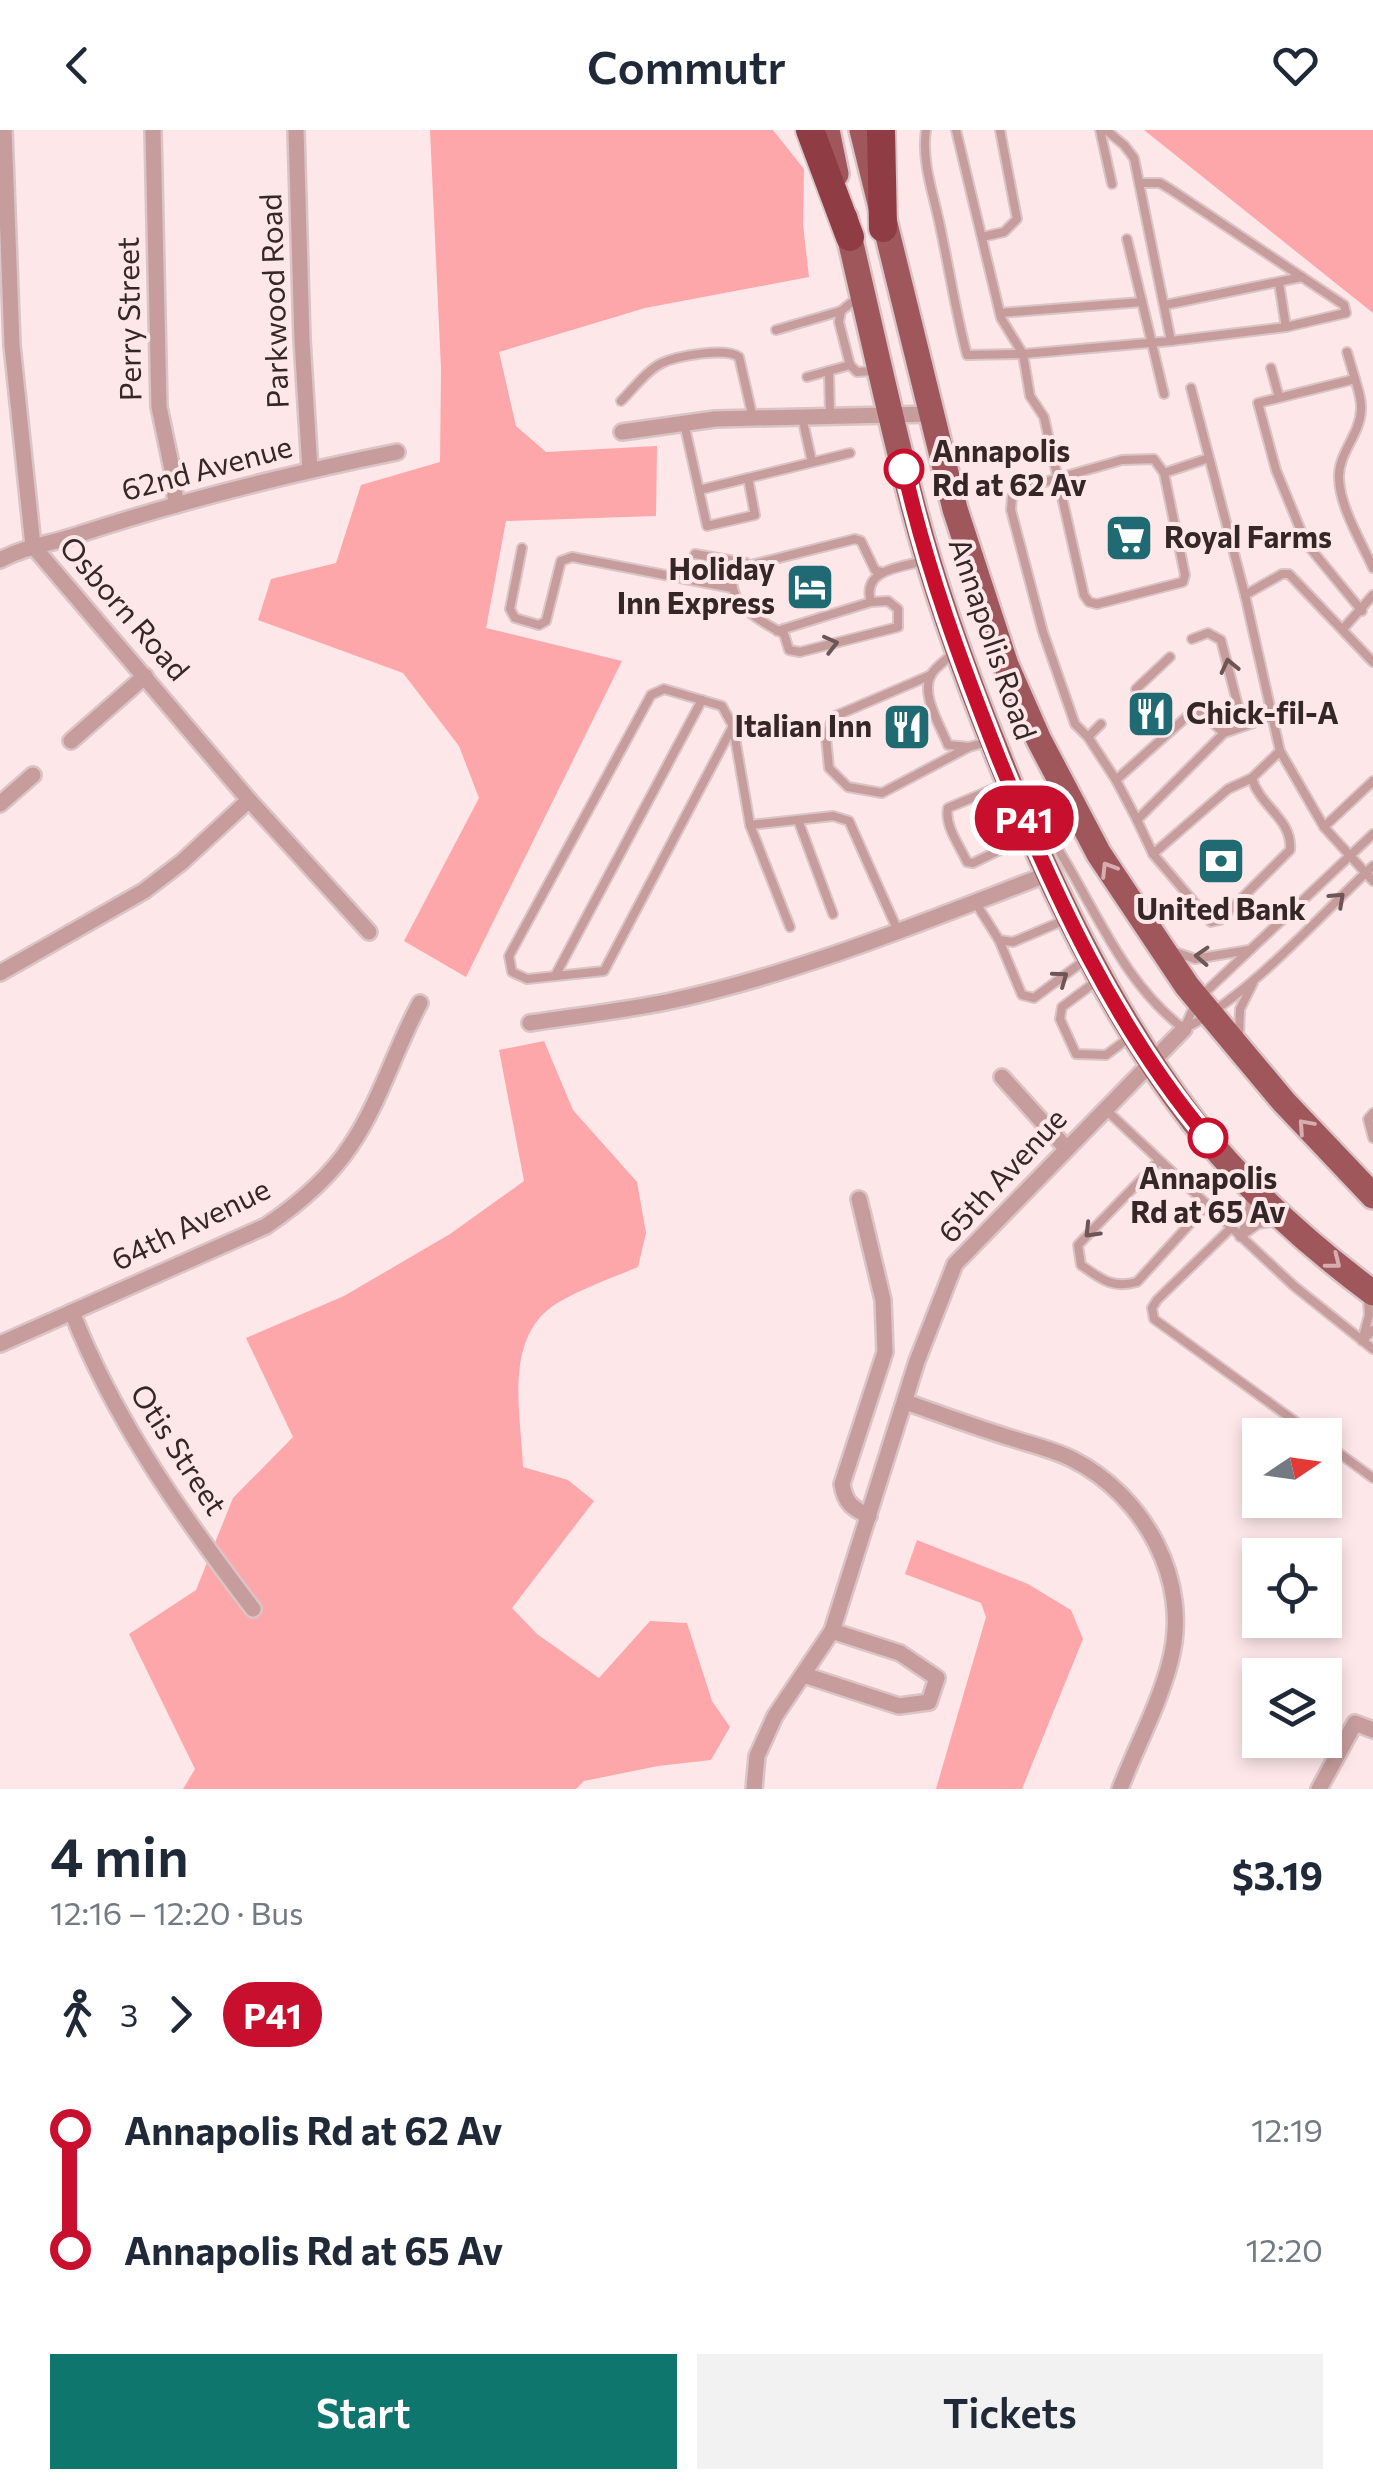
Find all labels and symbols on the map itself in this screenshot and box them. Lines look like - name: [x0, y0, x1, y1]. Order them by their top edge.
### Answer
- street label: Parkwood Road: [250, 193, 295, 409]
- street label: Perry Street: [108, 237, 147, 401]
- street label: 62nd Avenue: [117, 426, 296, 507]
- place label: Annapolis Rd at 62 Av: [932, 431, 1087, 502]
- marker: Annapolis Rd at 62 Av: [885, 450, 923, 488]
- supermarket icon: Royal Farms: [1103, 512, 1155, 564]
- place label: Royal Farms: [1164, 517, 1332, 554]
- street label: Osborn Road: [53, 528, 199, 687]
- street label: Annapolis Road: [942, 532, 1046, 744]
- place label: Holiday Inn Express: [617, 549, 776, 620]
- hotel icon: Holiday Inn Express: [784, 561, 836, 613]
- one-way arrow: [822, 635, 839, 656]
- one-way arrow: [1220, 658, 1241, 675]
- restaurant icon: Chick-fil-A: [1125, 688, 1177, 740]
- place label: Chick-fil-A: [1186, 693, 1339, 730]
- restaurant icon: Italian Inn: [881, 701, 933, 753]
- place label: Italian Inn: [735, 706, 872, 743]
- line badge: P41: [966, 786, 1082, 850]
- bank icon: United Bank: [1195, 835, 1247, 887]
- one-way arrow: [1101, 861, 1120, 879]
- place label: United Bank: [1136, 889, 1306, 926]
- one-way arrow: [1326, 893, 1344, 911]
- one-way arrow: [1194, 946, 1210, 967]
- one-way arrow: [1050, 972, 1068, 989]
- street label: 65th Avenue: [929, 1099, 1073, 1249]
- marker: Annapolis Rd at 65 Av: [1189, 1119, 1227, 1157]
- one-way arrow: [1299, 1119, 1317, 1138]
- place label: Annapolis Rd at 65 Av: [1130, 1158, 1286, 1229]
- street label: 64th Avenue: [105, 1169, 275, 1277]
- one-way arrow: [1085, 1219, 1103, 1237]
- one-way arrow: [1322, 1251, 1340, 1268]
- street label: Otis Street: [124, 1376, 236, 1521]
- north arrow: [1242, 1418, 1342, 1518]

